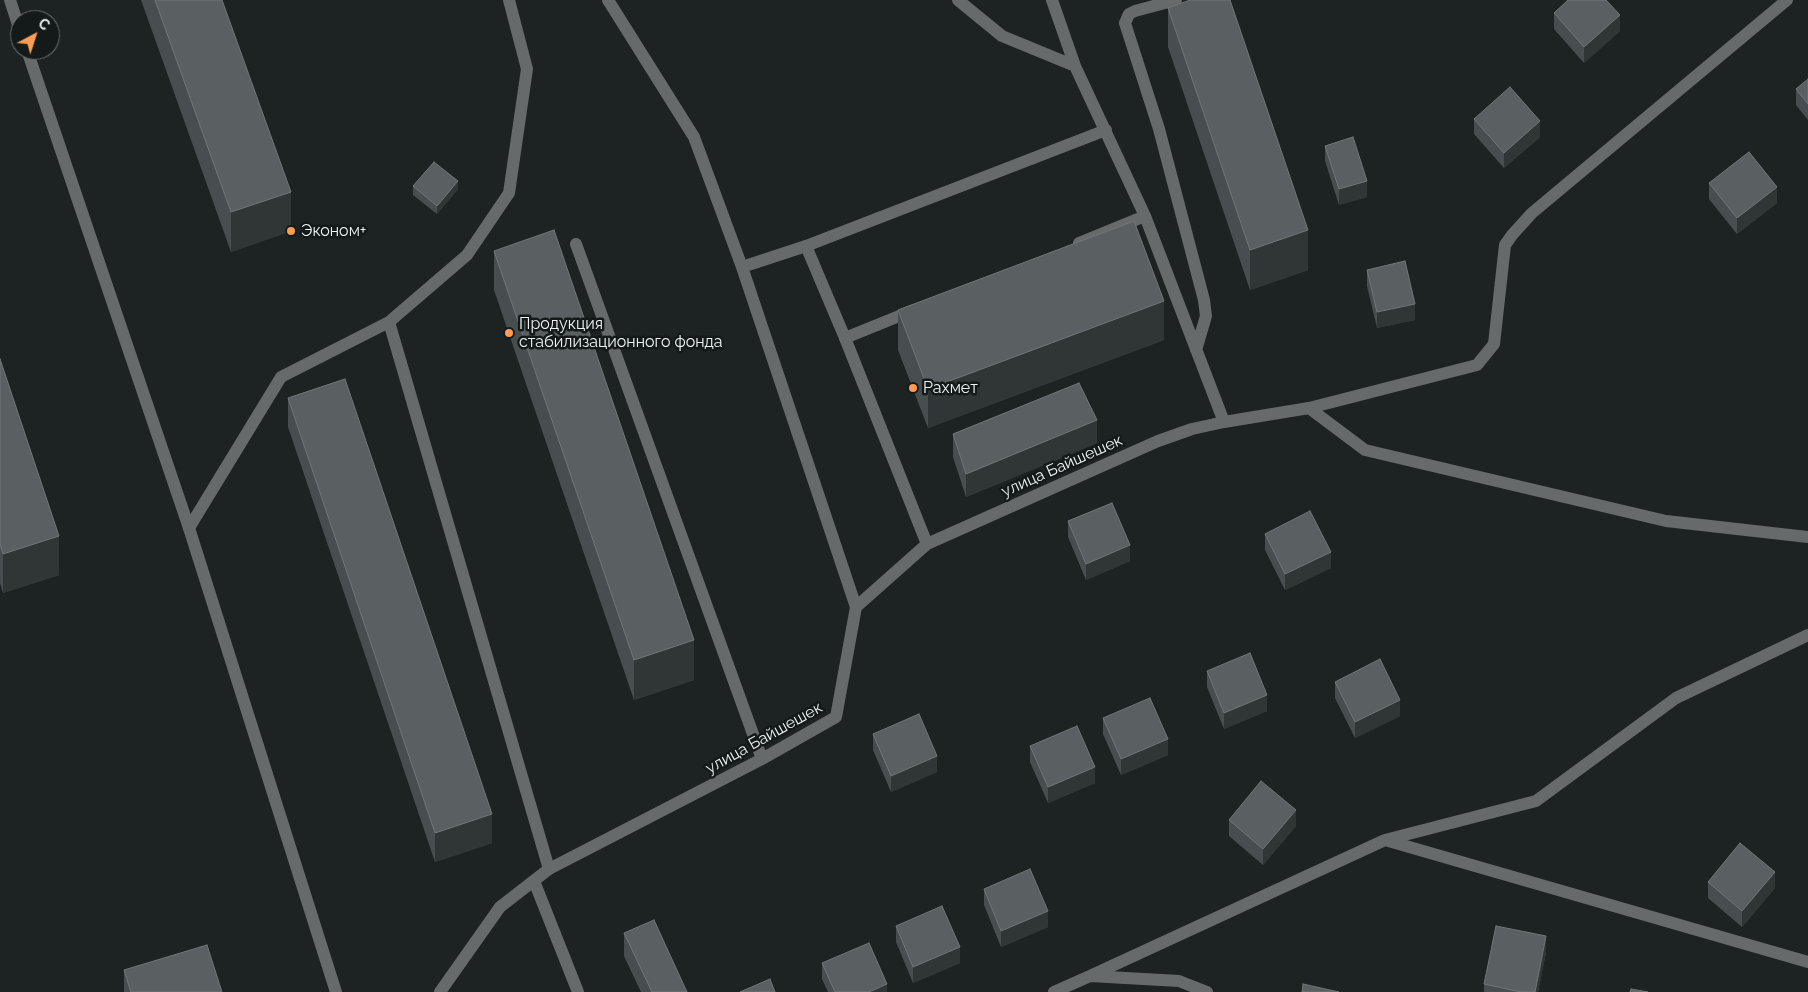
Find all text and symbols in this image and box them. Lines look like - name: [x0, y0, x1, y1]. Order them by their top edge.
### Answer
- north arrow: [10, 10, 60, 60]
- text: С: [35, 15, 53, 33]
- place label: Эконом+: [301, 221, 366, 241]
- marker: Эконом+: [285, 225, 297, 237]
- place label: Продукция стабилизационного фонда: [519, 314, 723, 352]
- marker: Продукция стабилизационного фонда: [503, 327, 515, 339]
- place label: Рахмет: [923, 378, 978, 398]
- marker: Рахмет: [907, 382, 919, 394]
- street label: улица Байшешек: [998, 431, 1126, 501]
- street label: улица Байшешек: [702, 698, 826, 778]

